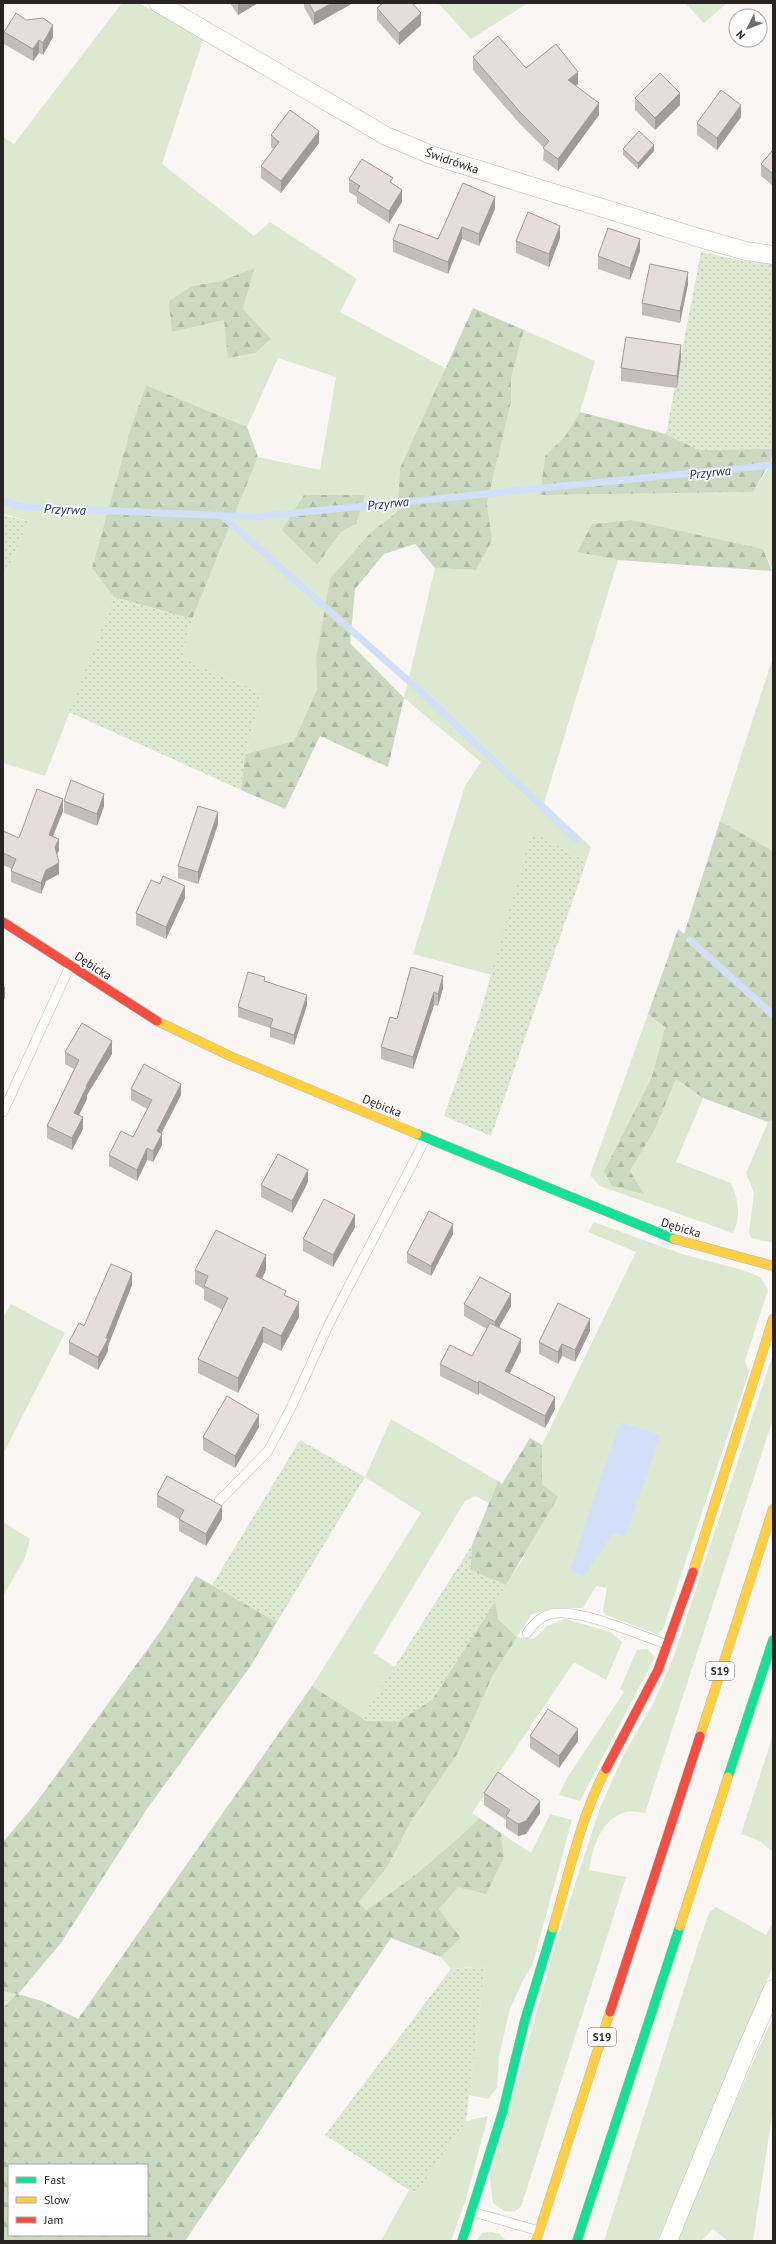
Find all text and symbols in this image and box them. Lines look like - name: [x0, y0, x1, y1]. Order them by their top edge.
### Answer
- north arrow: [728, 8, 768, 48]
- text: N: [733, 27, 748, 42]
- street label: Świdrówka: [423, 144, 481, 177]
- water label: Przyrwa: [688, 462, 732, 483]
- water label: Przyrwa: [366, 493, 410, 514]
- water label: Przyrwa: [44, 500, 87, 519]
- street label: Dębicka: [72, 948, 114, 983]
- street label: Dębicka: [360, 1091, 404, 1120]
- street label: Dębicka: [659, 1214, 703, 1241]
- road number: S19: [706, 1662, 734, 1680]
- road number: S19: [588, 2028, 616, 2046]
- legend: [8, 2164, 148, 2236]
- text: Fast: [44, 2172, 65, 2187]
- text: Slow: [44, 2192, 69, 2207]
- text: Jam: [43, 2212, 63, 2227]

